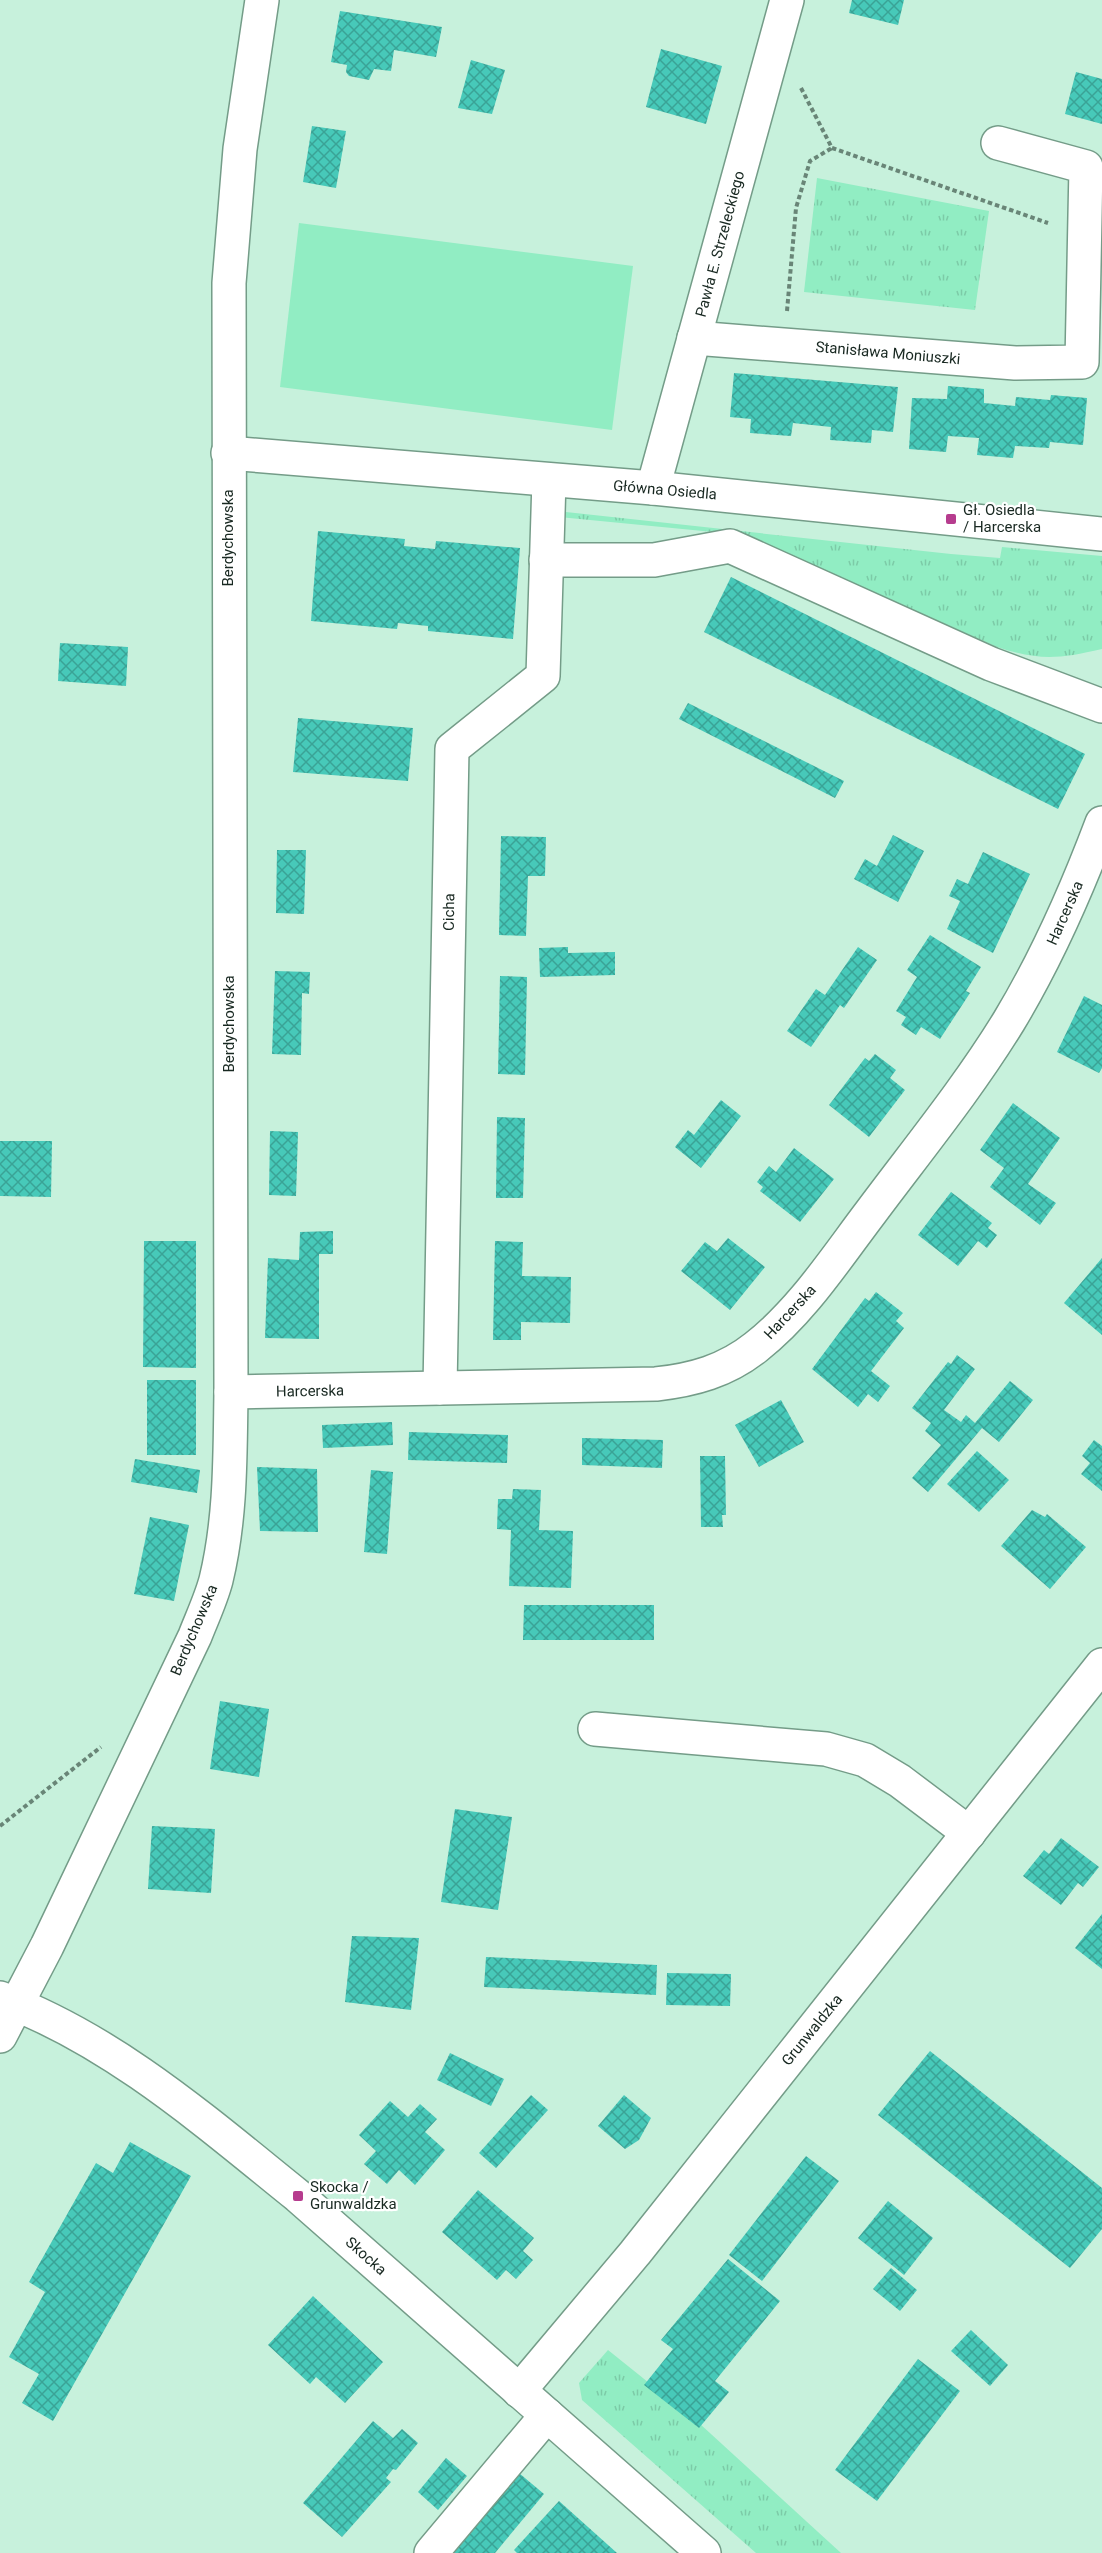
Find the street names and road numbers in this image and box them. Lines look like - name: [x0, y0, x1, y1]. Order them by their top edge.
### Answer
- street label: Pawła E. Strzeleckiego: [692, 169, 748, 319]
- street label: Stanisława Moniuszki: [815, 338, 961, 368]
- street label: Główna Osiedla: [612, 476, 718, 504]
- street label: Berdychowska: [219, 489, 237, 587]
- street label: Harcerska: [1043, 878, 1087, 948]
- street label: Cicha: [440, 893, 458, 931]
- street label: Berdychowska: [220, 975, 238, 1073]
- street label: Harcerska: [760, 1281, 820, 1343]
- street label: Harcerska: [276, 1381, 344, 1401]
- street label: Berdychowska: [167, 1582, 221, 1678]
- street label: Grunwaldzka: [778, 1991, 846, 2069]
- street label: Skocka: [342, 2233, 390, 2279]

